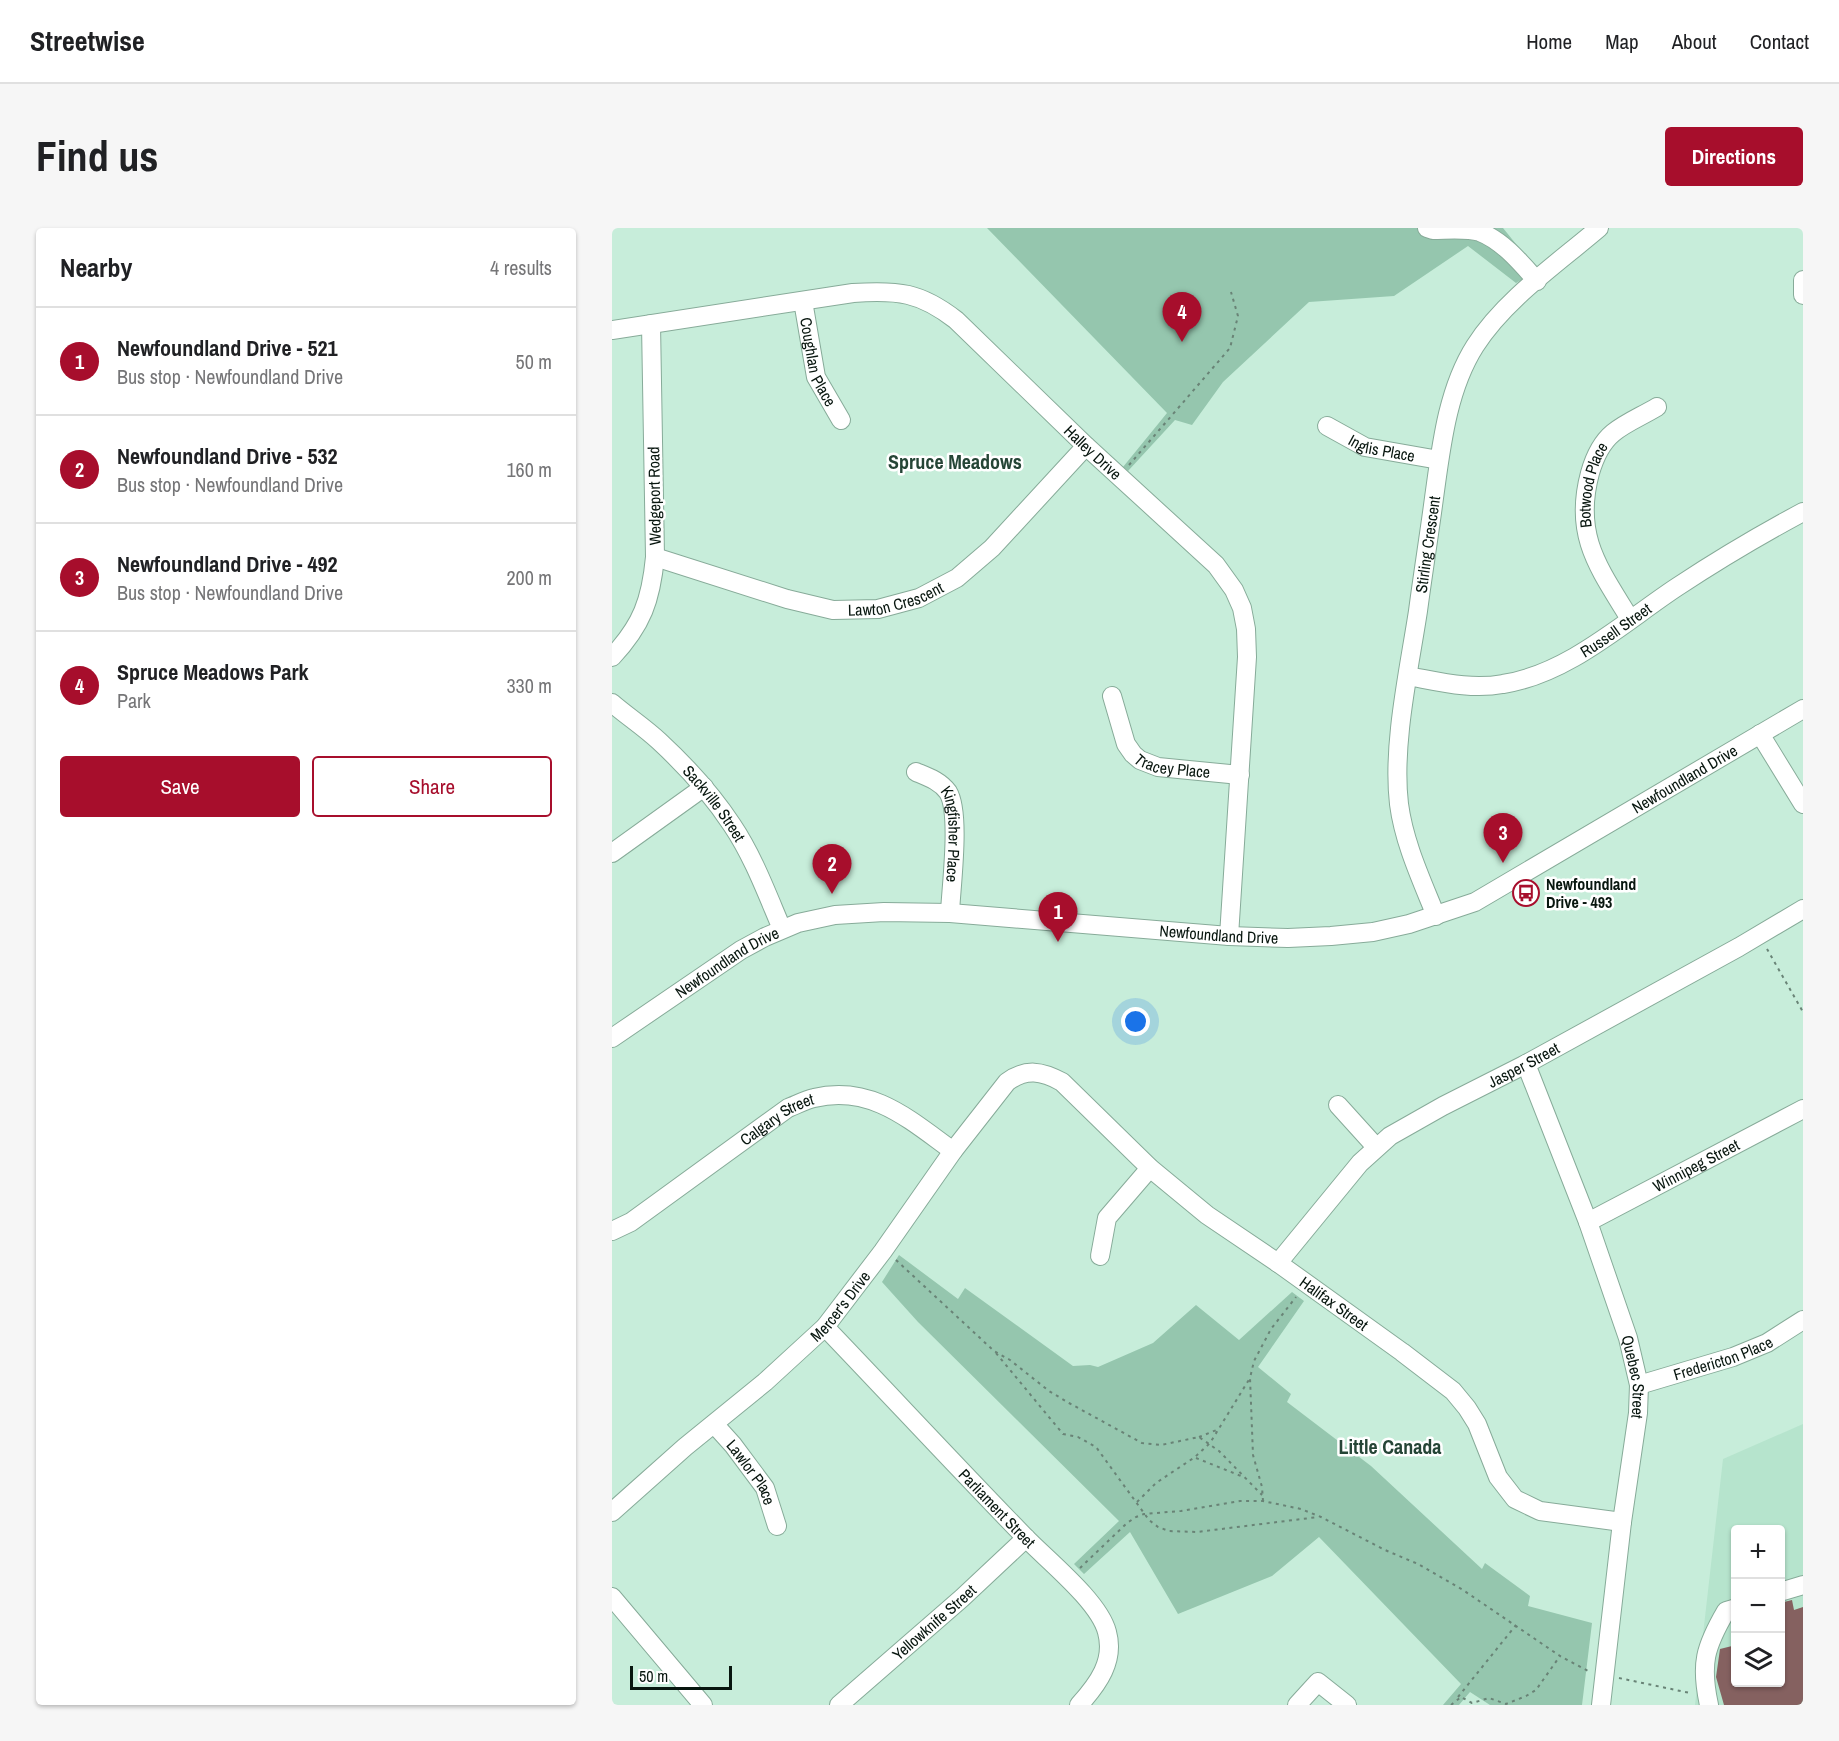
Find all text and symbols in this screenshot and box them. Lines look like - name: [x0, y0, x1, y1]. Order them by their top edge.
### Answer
- text: Streetwise: [30, 22, 145, 60]
- text: Home: [1526, 27, 1572, 56]
- text: Map: [1605, 27, 1639, 56]
- text: About: [1672, 27, 1717, 56]
- text: Contact: [1750, 27, 1809, 56]
- button: Directions: [1665, 127, 1803, 186]
- text: Find us: [36, 128, 158, 184]
- text: Nearby: [60, 250, 132, 285]
- text: 4 results: [490, 254, 552, 281]
- pin: 4: [1162, 292, 1202, 342]
- street label: Coughlan Place: [795, 316, 842, 410]
- text: Newfoundland Drive - 521: [117, 333, 338, 363]
- text: 1: [75, 348, 84, 375]
- text: 50 m: [516, 348, 552, 375]
- text: Bus stop · Newfoundland Drive: [117, 363, 343, 390]
- street label: Halley Drive: [1059, 420, 1127, 485]
- street label: Inglis Place: [1344, 429, 1417, 467]
- street label: Botwood Place: [1574, 438, 1613, 529]
- text: Newfoundland Drive - 532: [117, 441, 338, 471]
- street label: Wedgeport Road: [642, 446, 666, 546]
- district label: Spruce Meadows: [888, 448, 1022, 475]
- text: 2: [75, 456, 84, 483]
- text: 160 m: [506, 456, 552, 483]
- text: Bus stop · Newfoundland Drive: [117, 471, 343, 498]
- street label: Stirling Crescent: [1410, 494, 1445, 594]
- text: Newfoundland Drive - 492: [117, 549, 338, 579]
- text: 3: [75, 564, 84, 591]
- text: 200 m: [506, 564, 552, 591]
- street label: Lawton Crescent: [848, 576, 947, 621]
- text: Bus stop · Newfoundland Drive: [117, 579, 343, 606]
- street label: Russell Street: [1576, 597, 1656, 662]
- text: Spruce Meadows Park: [117, 657, 309, 687]
- text: 4: [75, 672, 84, 699]
- text: 330 m: [506, 672, 552, 699]
- text: Park: [117, 687, 151, 714]
- street label: Newfoundland Drive: [1628, 739, 1741, 818]
- street label: Tracey Place: [1129, 749, 1211, 783]
- button: Save: [60, 756, 300, 817]
- button: Share: [312, 756, 552, 817]
- street label: Sackville Street: [678, 760, 751, 846]
- street label: Kingfisher Place: [936, 781, 966, 883]
- pin: 3: [1484, 814, 1522, 863]
- pin: 2: [812, 844, 852, 894]
- place label: Newfoundland Drive - 493: [1546, 873, 1636, 913]
- bus stop icon: Newfoundland Drive - 493: [1511, 878, 1541, 908]
- pin: 1: [1038, 892, 1078, 942]
- street label: Newfoundland Drive: [1159, 919, 1279, 949]
- street label: Newfoundland Drive: [671, 921, 782, 1003]
- your location: [1121, 1007, 1150, 1036]
- street label: Jasper Street: [1484, 1037, 1564, 1093]
- street label: Calgary Street: [735, 1088, 816, 1150]
- street label: Winnipeg Street: [1649, 1133, 1743, 1197]
- street label: Mercer's Drive: [805, 1266, 875, 1346]
- street label: Halifax Street: [1295, 1271, 1373, 1336]
- street label: Fredericton Place: [1671, 1331, 1777, 1385]
- street label: Quebec Street: [1617, 1333, 1650, 1420]
- district label: Little Canada: [1339, 1433, 1441, 1460]
- street label: Lawlor Place: [722, 1434, 781, 1508]
- street label: Parliament Street: [954, 1464, 1041, 1553]
- map controls: [1731, 1525, 1785, 1687]
- button: +: [1731, 1525, 1785, 1579]
- street label: Yellowknife Street: [887, 1579, 981, 1665]
- button: −: [1731, 1579, 1785, 1633]
- button: layers: [1731, 1633, 1785, 1687]
- scale bar: [630, 1663, 732, 1690]
- text: 50 m: [639, 1665, 668, 1687]

